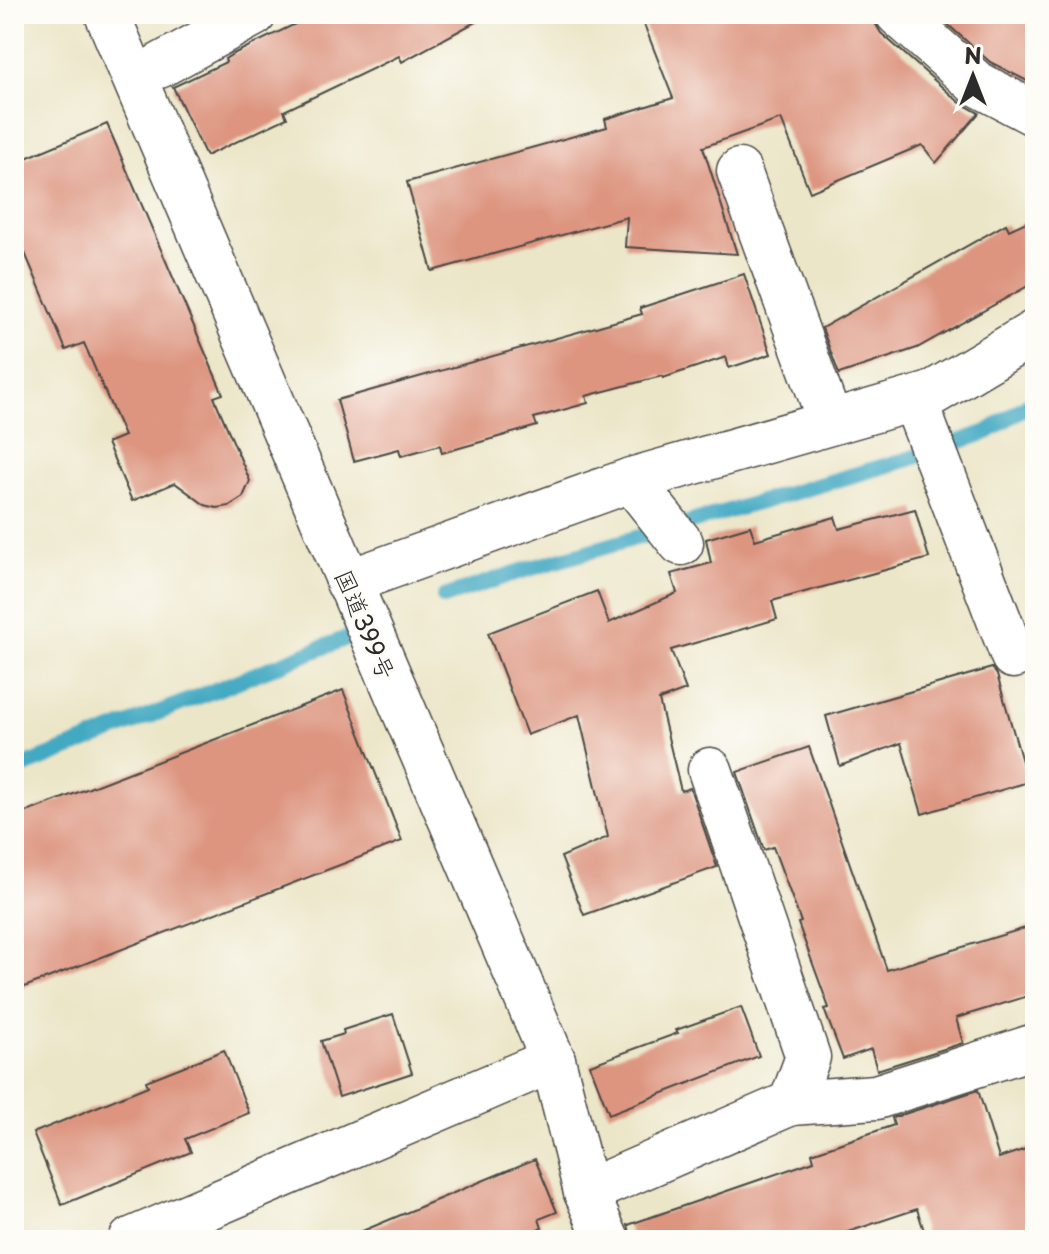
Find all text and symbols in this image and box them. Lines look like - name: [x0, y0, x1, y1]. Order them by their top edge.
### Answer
- north arrow: [933, 36, 1013, 116]
- text: N: [964, 38, 982, 71]
- street label: 国道399号: [327, 563, 405, 685]

